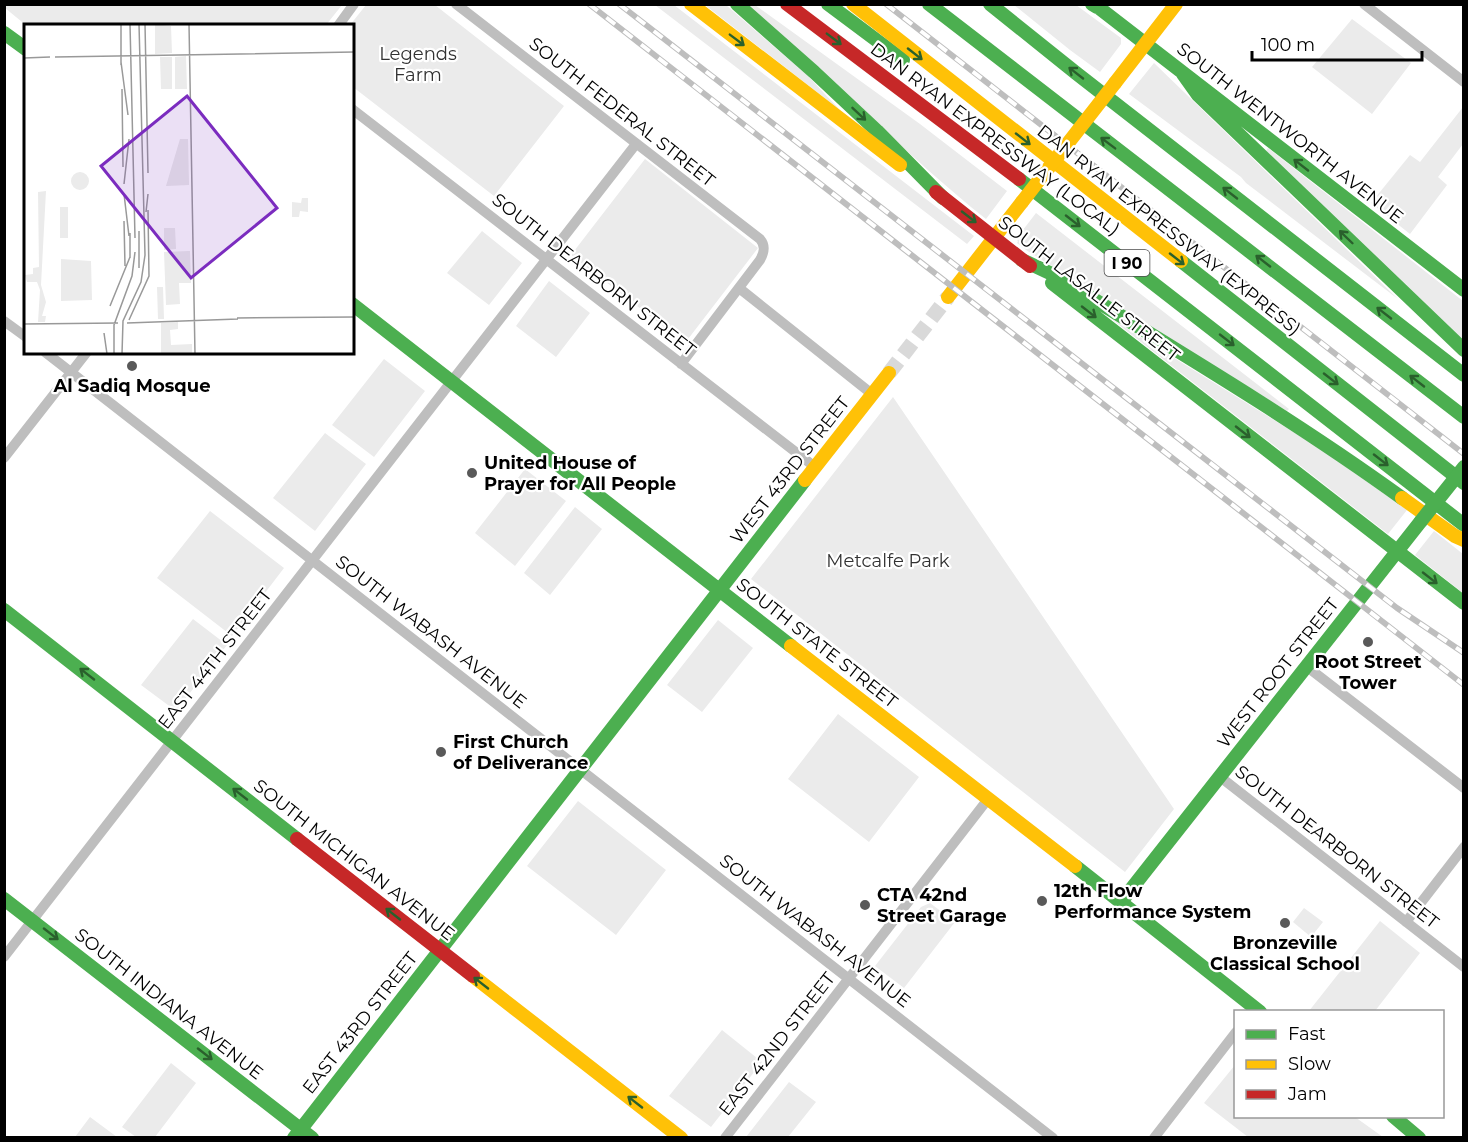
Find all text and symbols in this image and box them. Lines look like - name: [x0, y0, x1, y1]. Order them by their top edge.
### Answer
- inset map: [24, 24, 354, 354]
- scale bar: [1252, 24, 1422, 62]
- street label: SOUTH FEDERAL STREET: [525, 32, 720, 192]
- one-way arrow: [825, 33, 841, 46]
- one-way arrow: [729, 34, 745, 46]
- text: 100 m: [1261, 34, 1315, 56]
- street label: DAN RYAN EXPRESSWAY (LOCAL): [866, 38, 1124, 240]
- street label: SOUTH WENTWORTH AVENUE: [1172, 38, 1408, 228]
- park label: Legends Farm: [379, 43, 457, 86]
- one-way arrow: [907, 47, 923, 60]
- one-way arrow: [1069, 67, 1085, 80]
- one-way arrow: [851, 107, 866, 121]
- street label: DAN RYAN EXPRESSWAY (EXPRESS): [1033, 120, 1305, 340]
- one-way arrow: [1015, 132, 1031, 145]
- one-way arrow: [1101, 137, 1117, 150]
- one-way arrow: [1293, 158, 1309, 171]
- one-way arrow: [1223, 187, 1239, 200]
- street label: SOUTH DEARBORN STREET: [488, 189, 701, 362]
- one-way arrow: [960, 211, 976, 224]
- street label: SOUTH LASALLE STREET: [994, 211, 1185, 367]
- one-way arrow: [1065, 214, 1081, 227]
- one-way arrow: [1338, 229, 1353, 244]
- road number: I 90: [1104, 250, 1150, 276]
- one-way arrow: [1169, 253, 1185, 266]
- one-way arrow: [1256, 255, 1272, 268]
- one-way arrow: [1081, 306, 1097, 319]
- one-way arrow: [1376, 307, 1392, 320]
- one-way arrow: [1218, 334, 1234, 347]
- marker: Al Sadiq Mosque: [125, 359, 139, 373]
- one-way arrow: [1322, 373, 1338, 386]
- place label: Al Sadiq Mosque: [52, 375, 211, 397]
- one-way arrow: [1410, 375, 1426, 387]
- street label: WEST 43RD STREET: [726, 391, 855, 548]
- one-way arrow: [1235, 426, 1251, 439]
- place label: United House of Prayer for All People: [484, 452, 676, 495]
- one-way arrow: [1372, 454, 1388, 467]
- marker: United House of Prayer for All People: [465, 466, 479, 480]
- park label: Metcalfe Park: [826, 550, 950, 572]
- street label: SOUTH WABASH AVENUE: [331, 551, 531, 713]
- one-way arrow: [1422, 571, 1438, 584]
- street label: SOUTH STATE STREET: [732, 573, 902, 713]
- street label: EAST 44TH STREET: [153, 584, 277, 734]
- street label: WEST ROOT STREET: [1213, 593, 1344, 752]
- marker: Root Street Tower: [1361, 635, 1375, 649]
- place label: Root Street Tower: [1314, 651, 1422, 694]
- one-way arrow: [79, 667, 95, 680]
- place label: First Church of Deliverance: [453, 731, 588, 774]
- marker: First Church of Deliverance: [434, 745, 448, 759]
- street label: SOUTH DEARBORN STREET: [1231, 761, 1444, 934]
- street label: SOUTH MICHIGAN AVENUE: [249, 775, 459, 945]
- one-way arrow: [233, 787, 249, 800]
- street label: SOUTH WABASH AVENUE: [715, 850, 915, 1012]
- place label: 12th Flow Performance System: [1054, 880, 1251, 923]
- place label: CTA 42nd Street Garage: [877, 884, 1007, 927]
- marker: 12th Flow Performance System: [1035, 894, 1049, 908]
- marker: CTA 42nd Street Garage: [858, 898, 872, 912]
- one-way arrow: [386, 908, 402, 921]
- marker: Bronzeville Classical School: [1278, 916, 1292, 930]
- street label: SOUTH INDIANA AVENUE: [70, 924, 268, 1084]
- one-way arrow: [42, 928, 58, 941]
- place label: Bronzeville Classical School: [1210, 932, 1360, 975]
- street label: EAST 43RD STREET: [298, 947, 423, 1098]
- street label: EAST 42ND STREET: [714, 967, 840, 1120]
- one-way arrow: [473, 976, 489, 989]
- legend: [1234, 1010, 1444, 1118]
- text: Fast: [1288, 1023, 1326, 1045]
- one-way arrow: [196, 1048, 212, 1061]
- text: Slow: [1288, 1053, 1331, 1075]
- text: Jam: [1287, 1083, 1327, 1105]
- one-way arrow: [627, 1095, 643, 1108]

